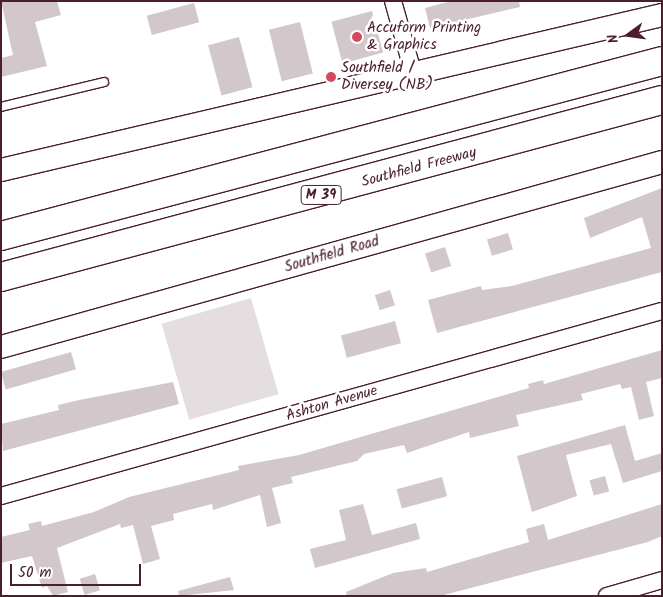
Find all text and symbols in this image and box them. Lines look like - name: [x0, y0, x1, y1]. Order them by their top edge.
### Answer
- north arrow: [603, 10, 653, 60]
- place label: Accuform Printing & Graphics: [367, 19, 481, 54]
- marker: Accuform Printing & Graphics: [351, 31, 363, 43]
- text: N: [602, 32, 625, 46]
- place label: Southfield / Diversey (NB): [341, 59, 433, 94]
- marker: Southfield / Diversey (NB): [325, 71, 337, 83]
- street label: Southfield Freeway: [360, 144, 478, 192]
- road number: M 39: [300, 184, 342, 206]
- street label: Southfield Road: [283, 233, 381, 277]
- street label: Ashton Avenue: [284, 382, 380, 426]
- scale bar: [12, 554, 144, 586]
- text: 50 m: [18, 561, 52, 585]

